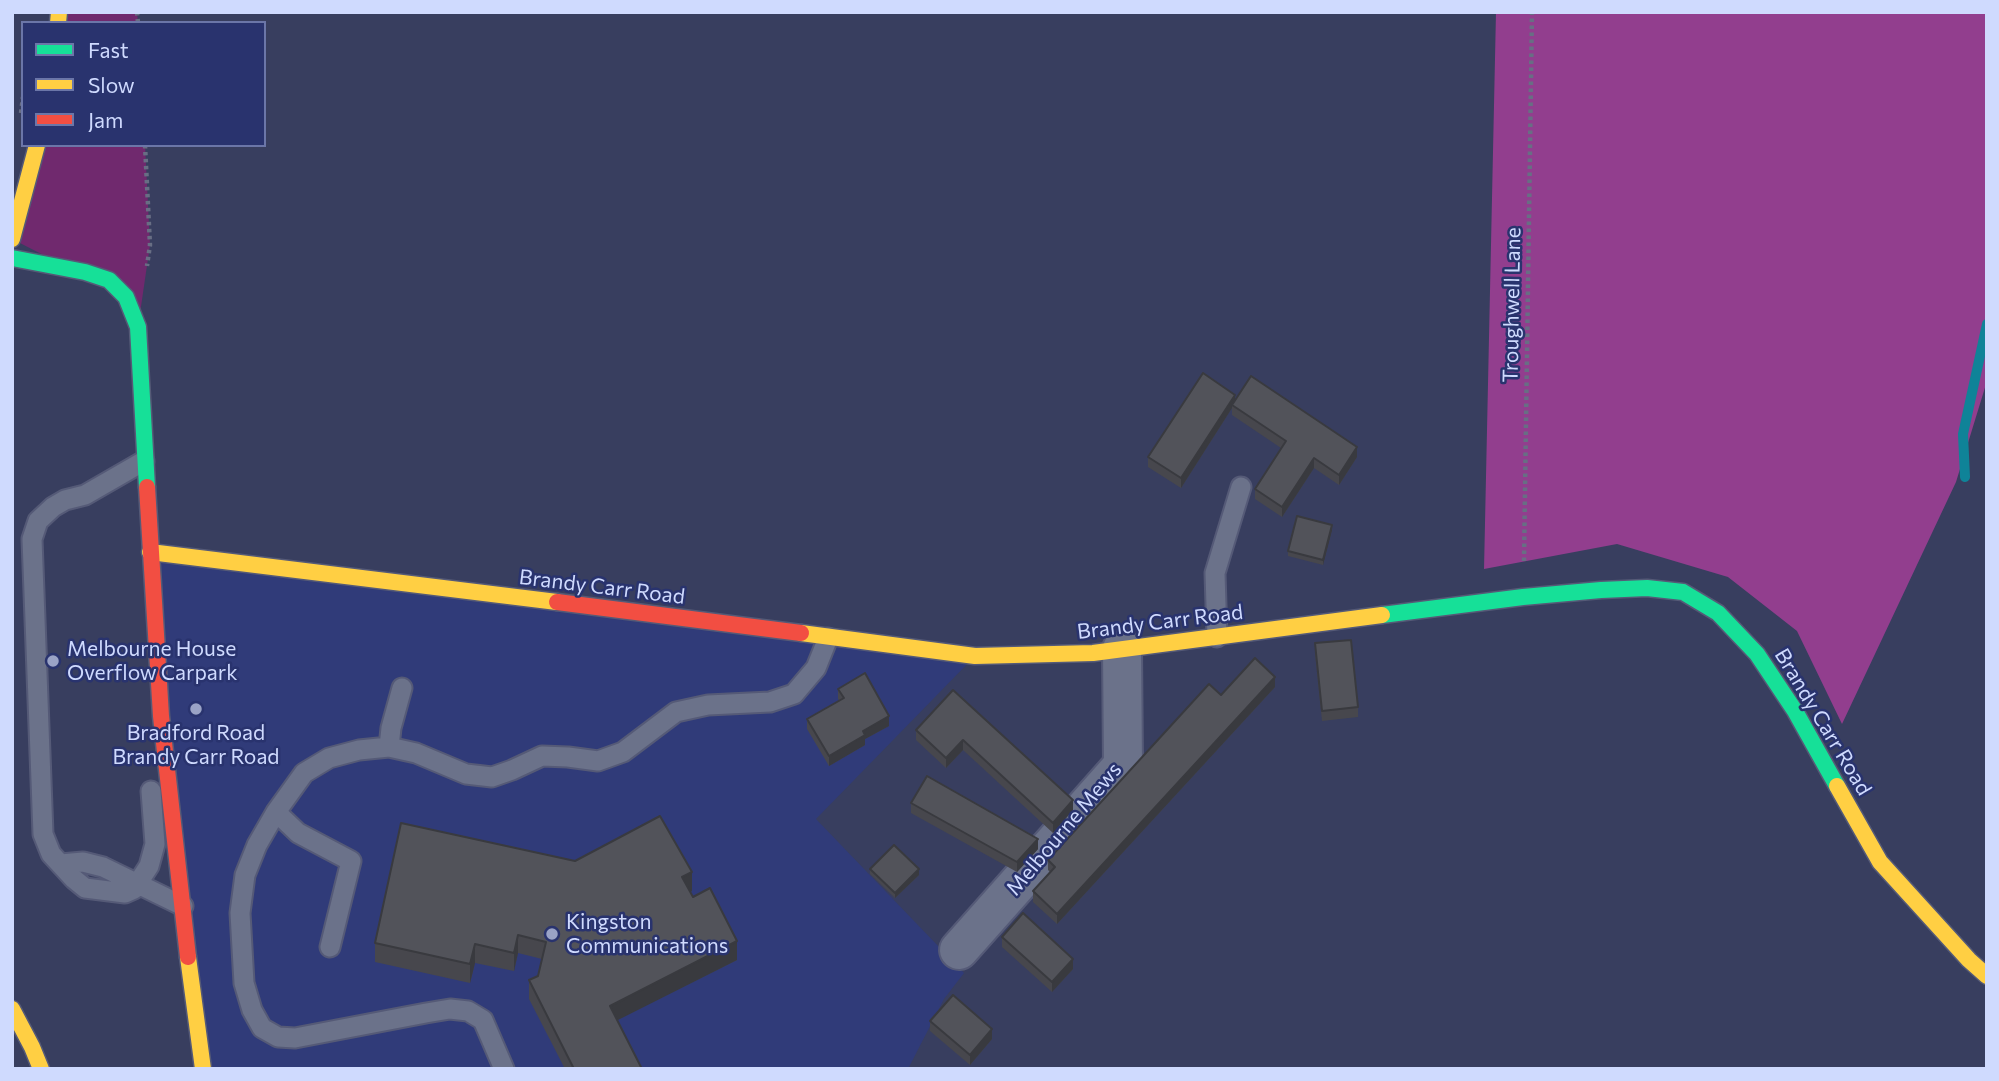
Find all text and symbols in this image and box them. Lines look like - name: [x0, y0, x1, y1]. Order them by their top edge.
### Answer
- legend: [21, 21, 266, 147]
- text: Fast: [88, 37, 129, 62]
- text: Slow: [88, 72, 135, 97]
- text: Jam: [88, 107, 123, 132]
- street label: Troughwell Lane: [1498, 227, 1526, 383]
- street label: Brandy Carr Road: [518, 564, 686, 610]
- street label: Brandy Carr Road: [1076, 599, 1244, 645]
- place label: Melbourne House Overflow Carpark: [67, 636, 238, 686]
- street label: Brandy Carr Road: [1769, 644, 1877, 800]
- marker: Melbourne House Overflow Carpark: [45, 653, 61, 669]
- marker: Bradford Road Brandy Carr Road: [188, 701, 204, 717]
- place label: Bradford Road Brandy Carr Road: [113, 720, 279, 770]
- street label: Melbourne Mews: [1001, 757, 1127, 901]
- place label: Kingston Communications: [566, 909, 728, 959]
- marker: Kingston Communications: [544, 926, 560, 942]

